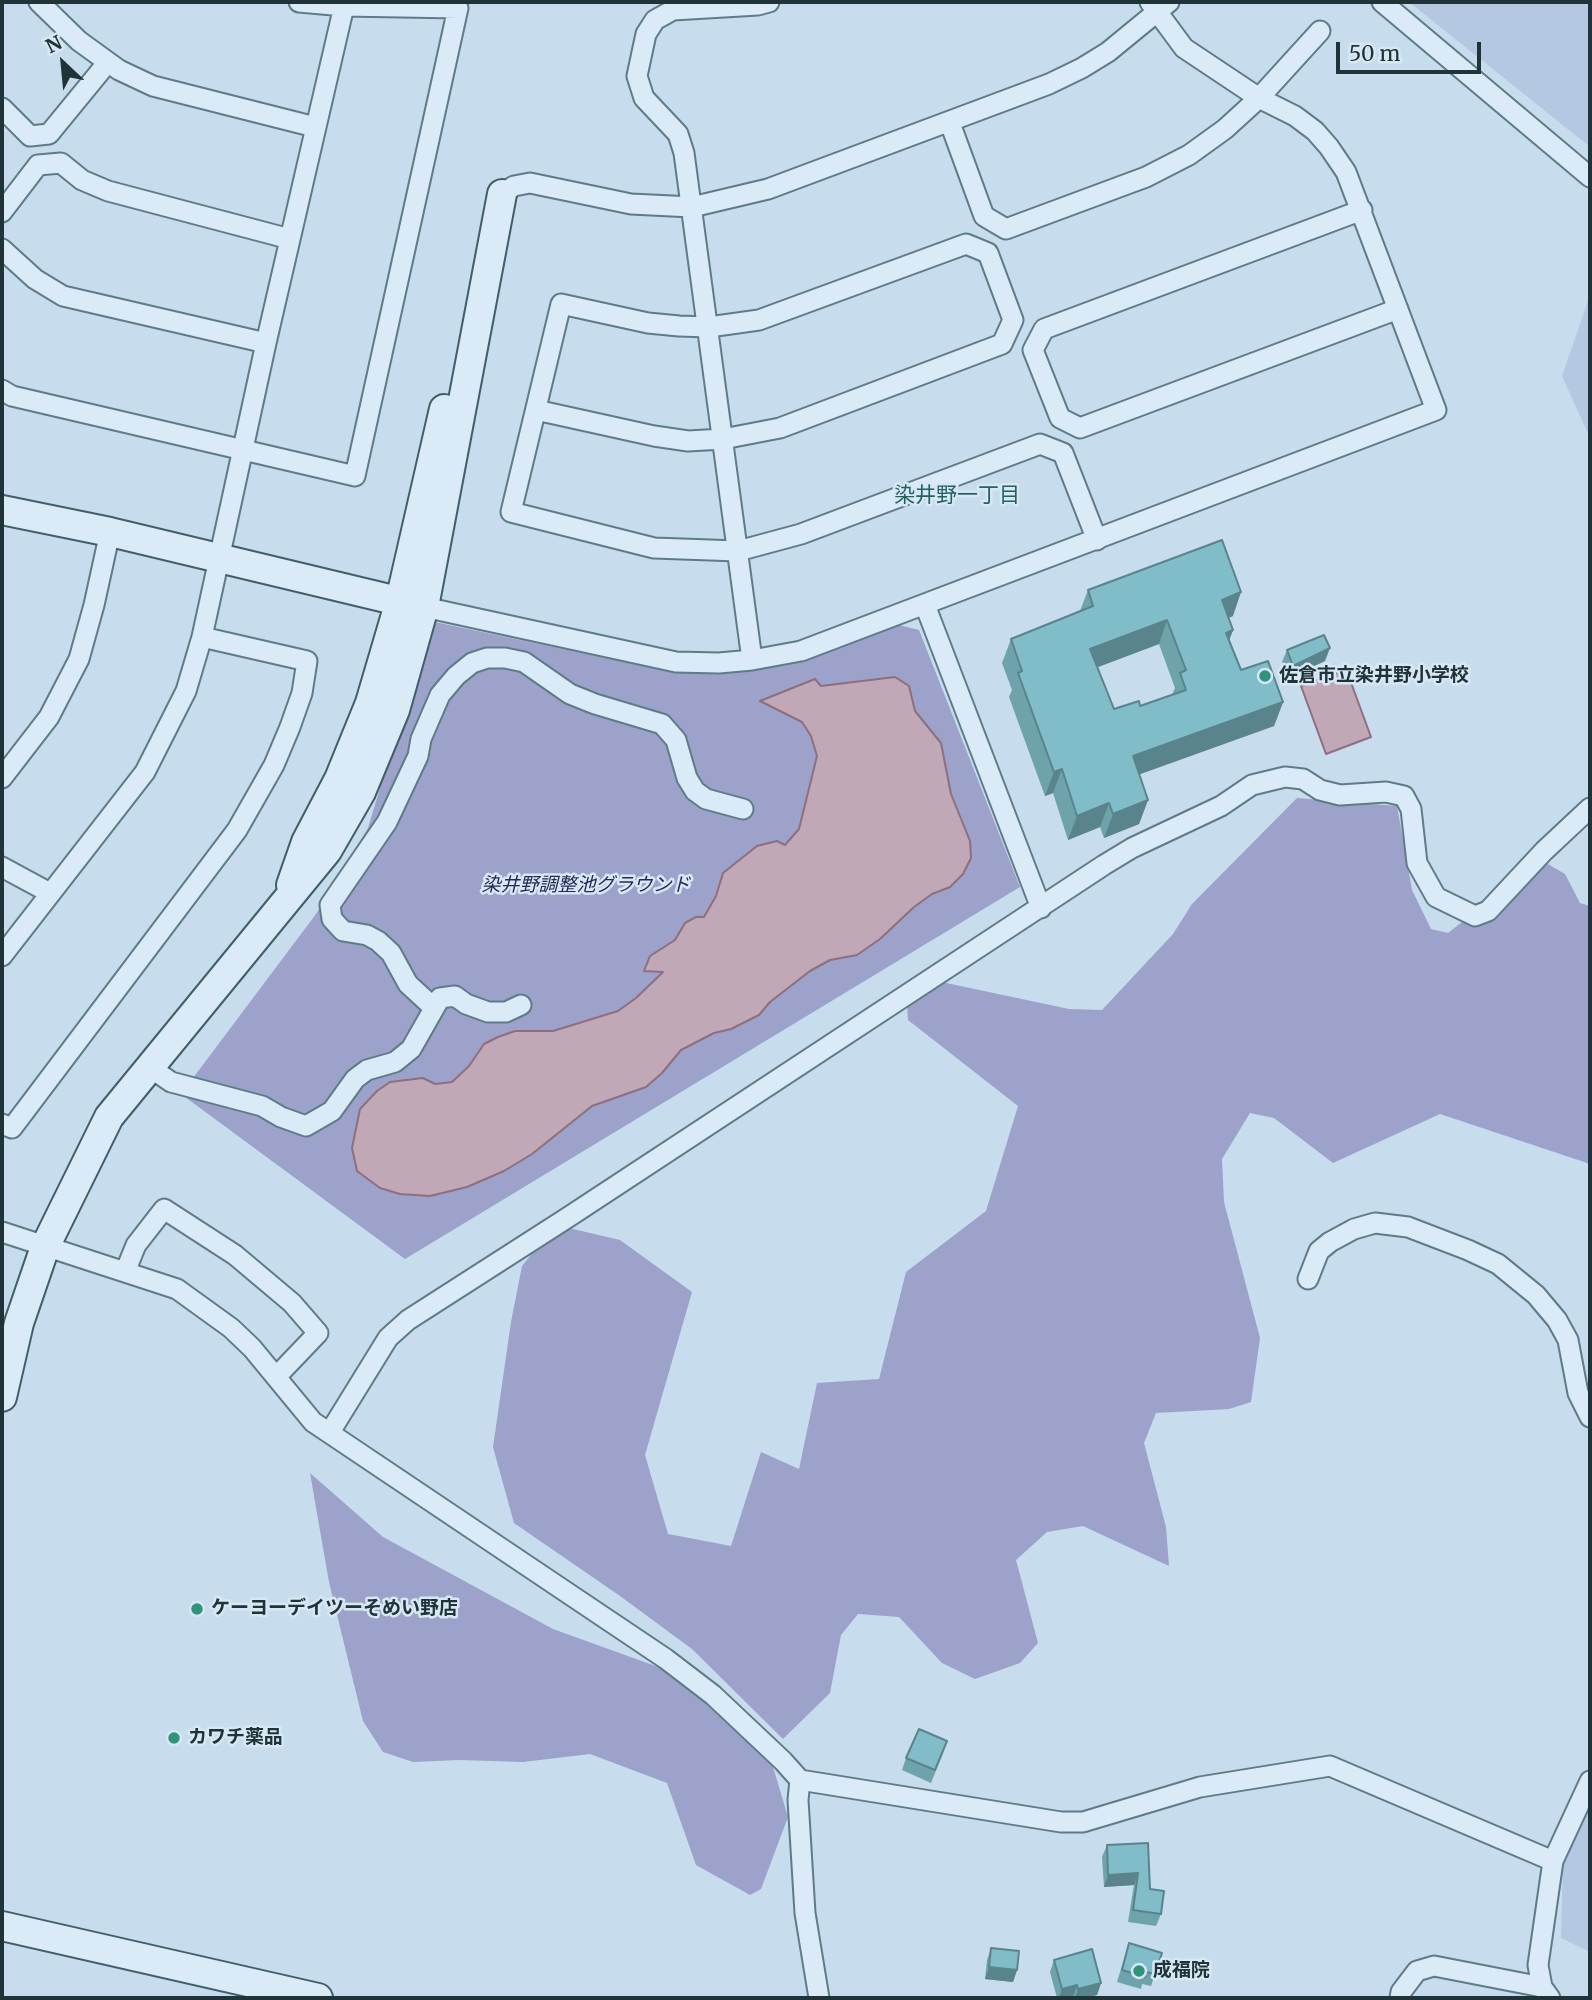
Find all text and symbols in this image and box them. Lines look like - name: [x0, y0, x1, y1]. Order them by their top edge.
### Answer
- north arrow: [28, 28, 98, 98]
- scale bar: [1340, 28, 1485, 72]
- text: N: [42, 30, 66, 58]
- text: 50 m: [1349, 40, 1400, 67]
- district label: 染井野一丁目: [894, 483, 1020, 509]
- place label: 佐倉市立染井野小学校: [1279, 665, 1469, 687]
- marker: 佐倉市立染井野小学校: [1257, 668, 1273, 684]
- park label: 染井野調整池グラウンド: [482, 875, 690, 897]
- place label: ケーヨーデイツーそめい野店: [211, 1598, 458, 1620]
- marker: ケーヨーデイツーそめい野店: [189, 1601, 205, 1617]
- place label: カワチ薬品: [188, 1727, 283, 1749]
- marker: カワチ薬品: [166, 1730, 182, 1746]
- place label: 成福院: [1153, 1960, 1210, 1982]
- marker: 成福院: [1131, 1963, 1147, 1979]

